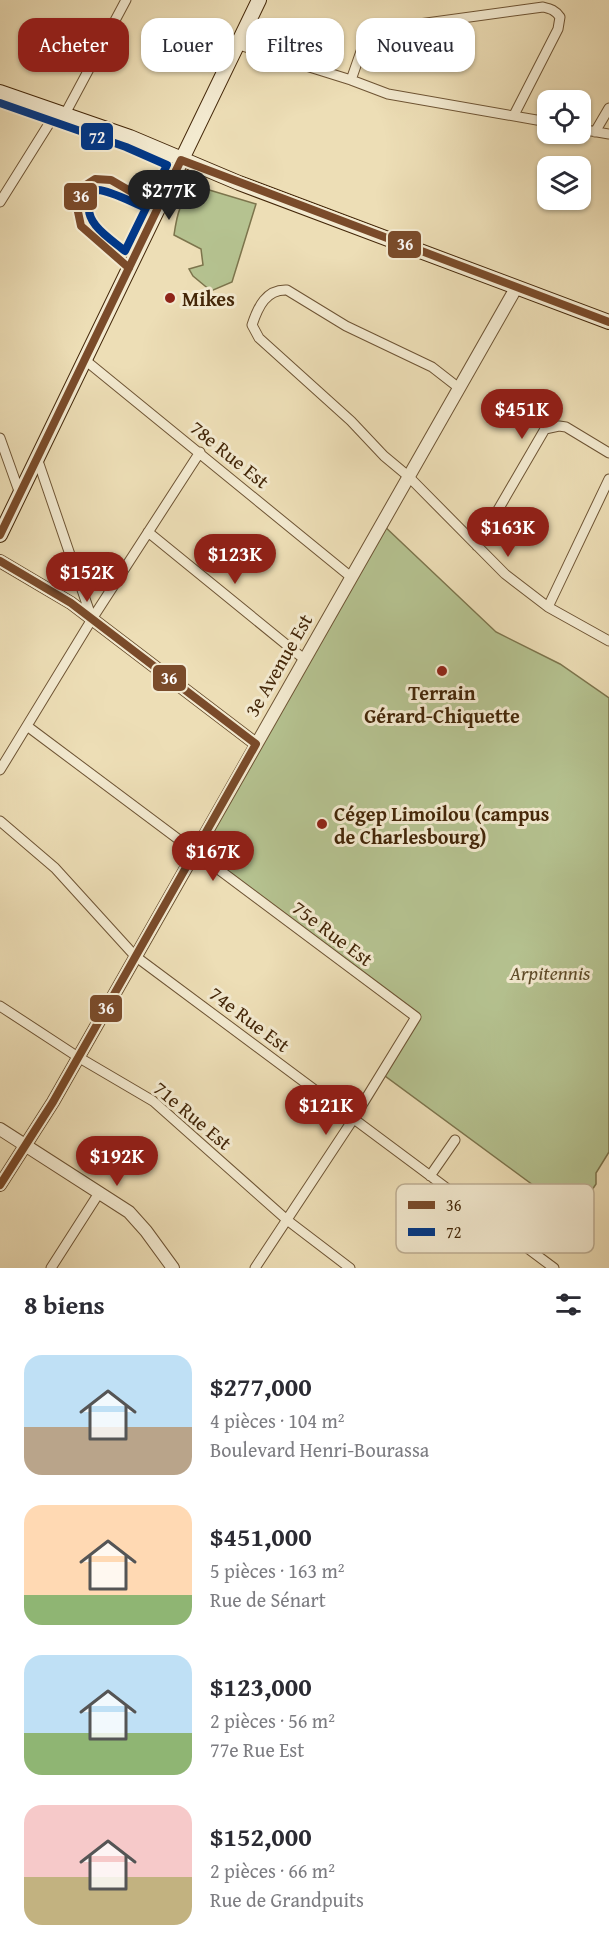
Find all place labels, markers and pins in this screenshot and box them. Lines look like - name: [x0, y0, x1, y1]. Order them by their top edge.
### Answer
- pin: $277K: [127, 170, 211, 221]
- place label: Mikes: [182, 284, 235, 313]
- marker: Mikes: [163, 291, 177, 305]
- pin: $451K: [480, 389, 564, 440]
- pin: $163K: [466, 507, 550, 558]
- pin: $123K: [193, 534, 277, 585]
- pin: $152K: [45, 552, 129, 603]
- marker: Terrain Gérard-Chiquette: [435, 664, 449, 678]
- place label: Terrain Gérard-Chiquette: [364, 678, 520, 730]
- place label: Cégep Limoilou (campus de Charlesbourg): [334, 799, 549, 851]
- marker: Cégep Limoilou (campus de Charlesbourg): [315, 817, 329, 831]
- pin: $167K: [171, 831, 255, 882]
- pin: $121K: [284, 1085, 368, 1136]
- pin: $192K: [75, 1136, 159, 1187]

